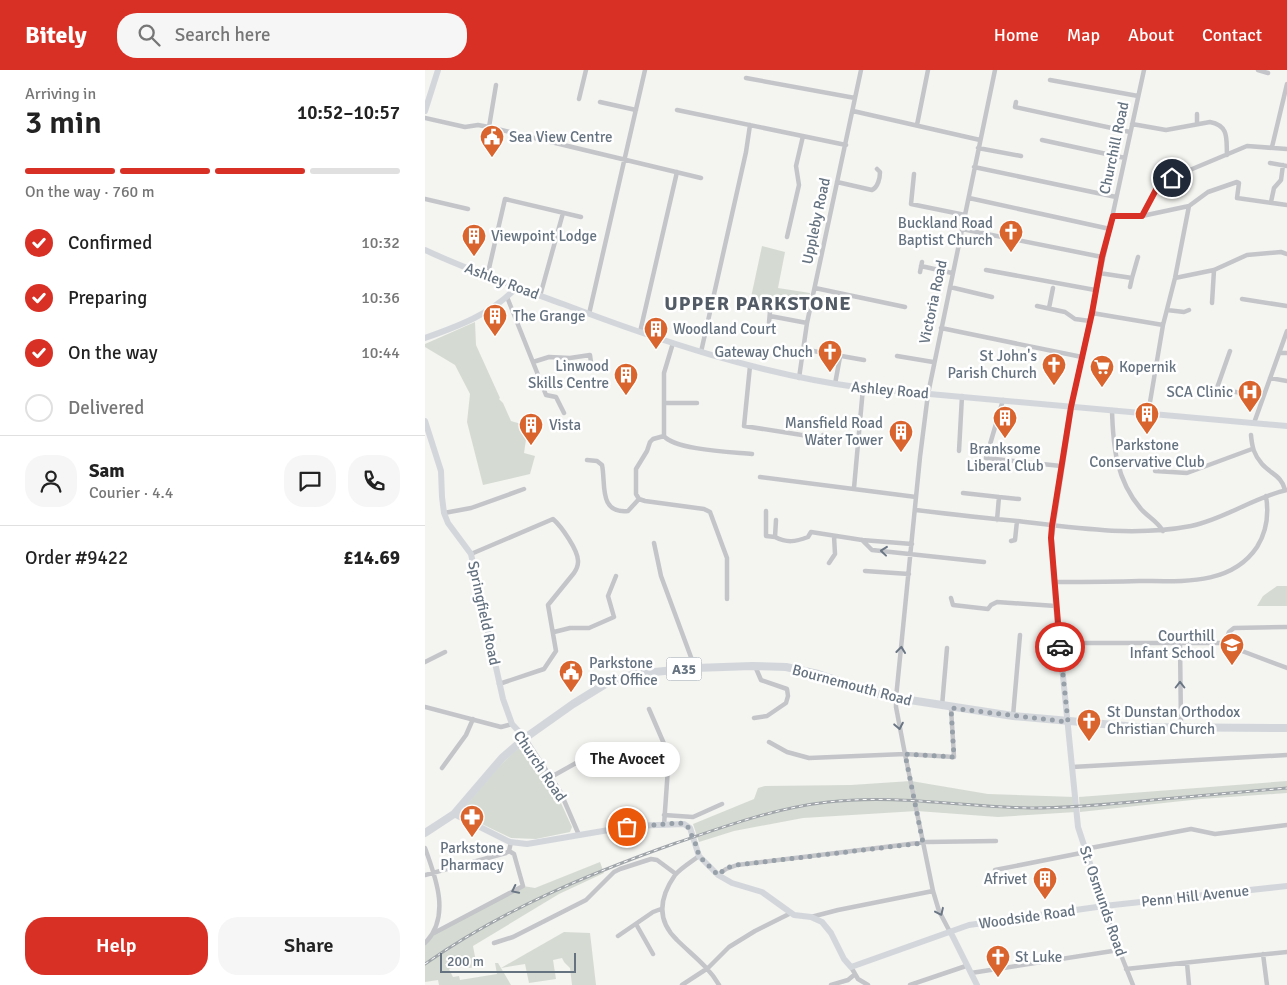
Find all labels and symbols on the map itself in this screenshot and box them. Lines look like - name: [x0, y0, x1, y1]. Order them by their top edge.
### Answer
- street label: Churchill Road: [1095, 100, 1133, 196]
- public building icon: Sea View Centre: [479, 124, 505, 158]
- place label: Sea View Centre: [509, 128, 613, 146]
- pin: [1151, 157, 1193, 199]
- street label: Uppleby Road: [798, 176, 834, 266]
- place label: Buckland Road Baptist Church: [898, 214, 993, 249]
- church icon: Buckland Road Baptist Church: [998, 219, 1024, 253]
- building icon: Viewpoint Lodge: [461, 223, 487, 257]
- place label: Viewpoint Lodge: [491, 227, 597, 245]
- street label: Victoria Road: [915, 258, 951, 346]
- street label: Ashley Road: [462, 259, 542, 303]
- district label: UPPER PARKSTONE: [664, 291, 852, 316]
- building icon: The Grange: [482, 303, 508, 337]
- place label: The Grange: [513, 307, 586, 325]
- building icon: Woodland Court: [643, 316, 669, 350]
- place label: Woodland Court: [673, 320, 776, 338]
- church icon: Gateway Chuch: [817, 339, 843, 373]
- place label: Gateway Chuch: [714, 343, 813, 361]
- place label: St John's Parish Church: [947, 347, 1037, 382]
- church icon: St John's Parish Church: [1041, 352, 1067, 386]
- supermarket icon: Kopernik: [1089, 354, 1115, 388]
- place label: Linwood Skills Centre: [528, 357, 609, 392]
- place label: Kopernik: [1119, 358, 1177, 376]
- building icon: Linwood Skills Centre: [613, 362, 639, 396]
- street label: Ashley Road: [850, 378, 930, 402]
- hospital icon: SCA Clinic: [1237, 379, 1263, 413]
- place label: SCA Clinic: [1166, 383, 1233, 401]
- building icon: Parkstone Conservative Club: [1134, 401, 1160, 435]
- building icon: Branksome Liberal Club: [992, 405, 1018, 439]
- building icon: Vista: [518, 412, 544, 446]
- place label: Mansfield Road Water Tower: [785, 414, 883, 449]
- place label: Vista: [549, 416, 581, 434]
- building icon: Mansfield Road Water Tower: [888, 419, 914, 453]
- place label: Parkstone Conservative Club: [1089, 436, 1205, 471]
- place label: Branksome Liberal Club: [966, 440, 1044, 475]
- one-way arrow: [880, 546, 888, 557]
- street label: Springfield Road: [464, 559, 504, 667]
- courier: [1035, 622, 1085, 672]
- place label: Courthill Infant School: [1129, 627, 1215, 662]
- school or university icon: Courthill Infant School: [1219, 632, 1245, 666]
- one-way arrow: [895, 646, 906, 654]
- place label: Parkstone Post Office: [589, 654, 658, 689]
- road number: A35: [667, 658, 701, 680]
- public building icon: Parkstone Post Office: [558, 659, 584, 693]
- street label: Bournemouth Road: [790, 660, 914, 710]
- one-way arrow: [1175, 680, 1185, 688]
- place label: St Dunstan Orthodox Christian Church: [1107, 703, 1240, 738]
- church icon: St Dunstan Orthodox Christian Church: [1076, 708, 1102, 742]
- one-way arrow: [894, 722, 904, 730]
- street label: Church Road: [510, 727, 570, 805]
- callout: The Avocet: [575, 742, 679, 777]
- pharmacy icon: Parkstone Pharmacy: [459, 804, 485, 838]
- pin: [606, 806, 648, 848]
- place label: Parkstone Pharmacy: [440, 839, 504, 874]
- street label: St. Osmunds Road: [1076, 843, 1130, 959]
- building icon: Afrivet: [1032, 866, 1058, 900]
- place label: Afrivet: [984, 870, 1027, 888]
- street label: Penn Hill Avenue: [1140, 881, 1250, 911]
- one-way arrow: [511, 884, 520, 894]
- street label: Woodside Road: [978, 901, 1076, 933]
- one-way arrow: [934, 907, 944, 916]
- church icon: St Luke: [985, 944, 1011, 978]
- place label: St Luke: [1015, 948, 1062, 966]
- scale bar: [440, 950, 576, 973]

